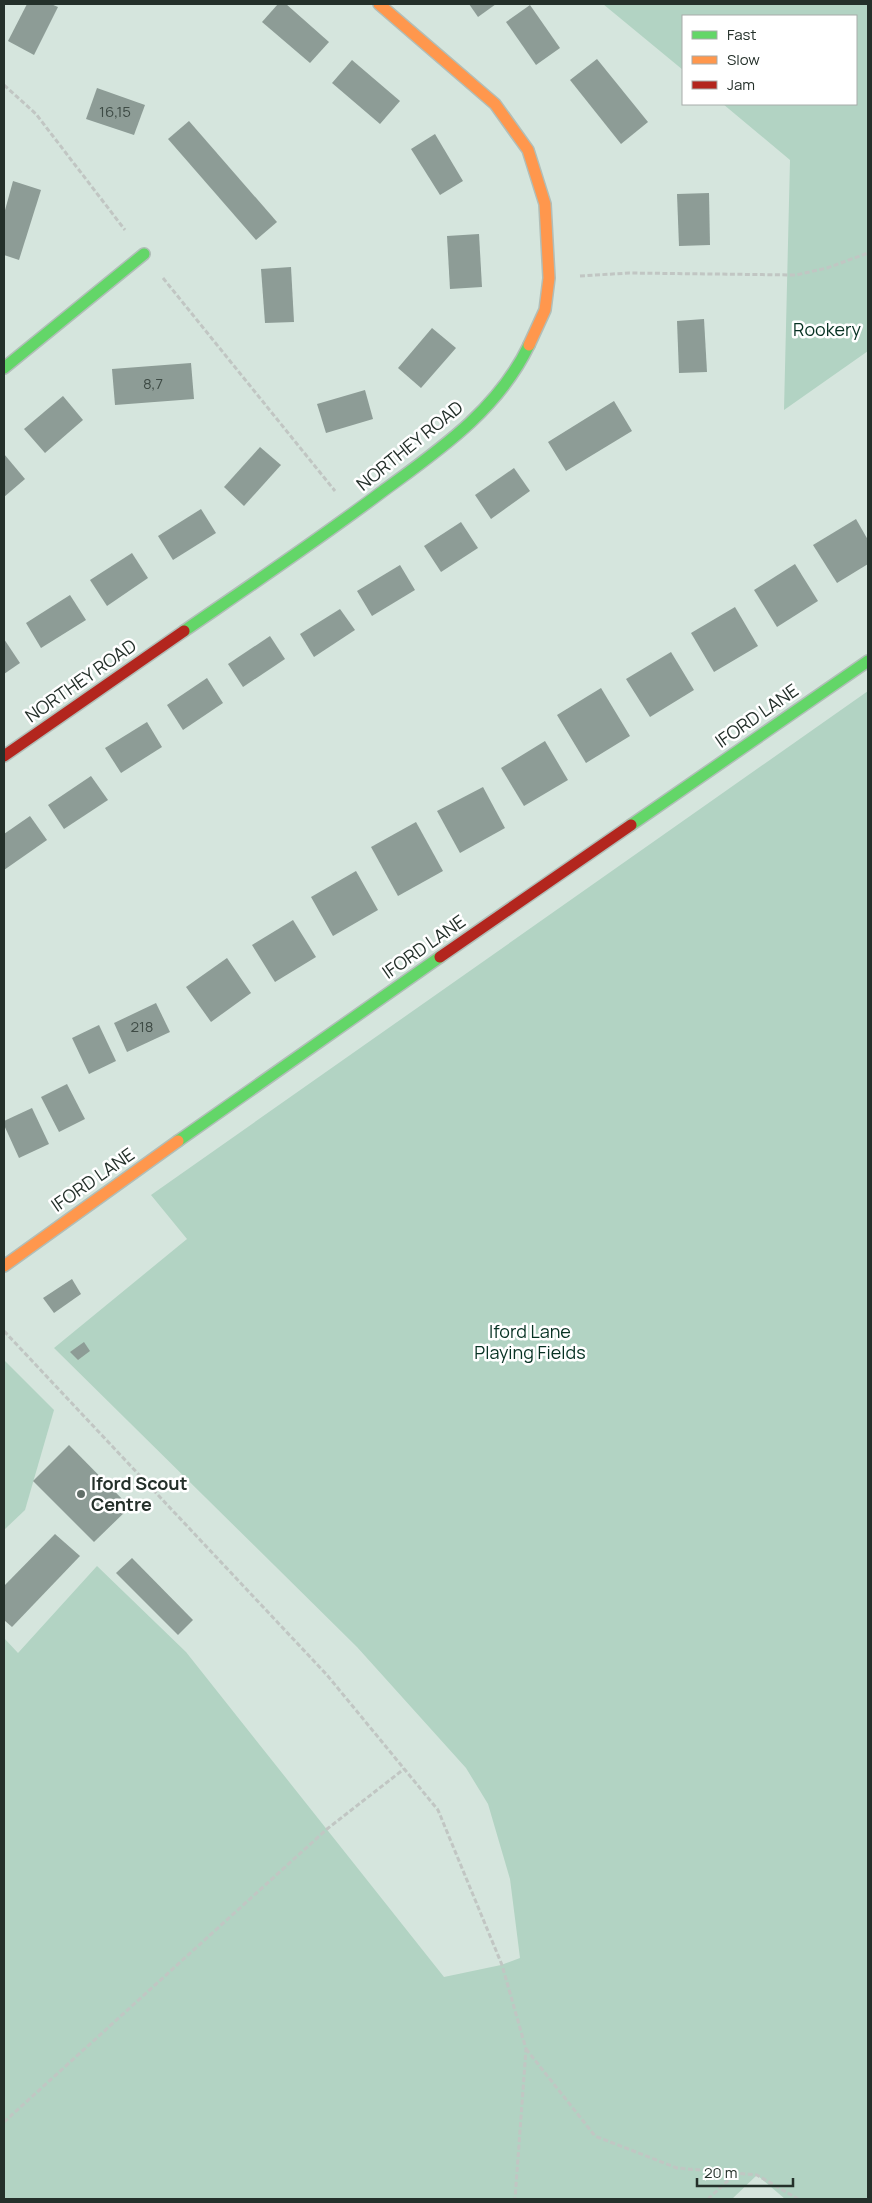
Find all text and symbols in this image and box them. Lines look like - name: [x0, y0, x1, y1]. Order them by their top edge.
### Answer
- legend: [682, 15, 857, 105]
- text: Fast: [727, 24, 756, 45]
- text: Slow: [727, 49, 760, 70]
- text: Jam: [727, 74, 755, 95]
- house number: 16,15: [99, 101, 131, 122]
- park label: Rookery: [793, 317, 861, 341]
- house number: 8,7: [143, 373, 163, 394]
- street label: NORTHEY ROAD: [351, 395, 468, 496]
- street label: NORTHEY ROAD: [20, 633, 141, 727]
- street label: IFORD LANE: [710, 678, 803, 753]
- street label: IFORD LANE: [377, 909, 470, 984]
- house number: 218: [130, 1016, 154, 1037]
- street label: IFORD LANE: [46, 1142, 139, 1217]
- park label: Iford Lane Playing Fields: [474, 1319, 586, 1364]
- place label: Iford Scout Centre: [91, 1471, 187, 1516]
- marker: Iford Scout Centre: [75, 1488, 87, 1500]
- scale bar: [697, 2156, 793, 2188]
- text: 20 m: [704, 2162, 737, 2183]

